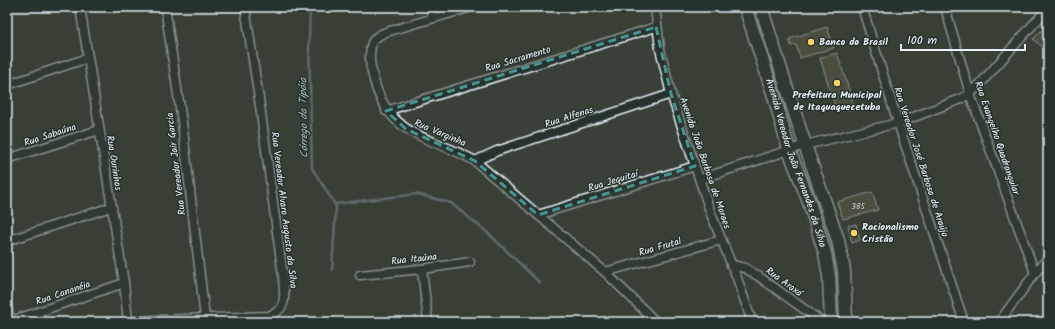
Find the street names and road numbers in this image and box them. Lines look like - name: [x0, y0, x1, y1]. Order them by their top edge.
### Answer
- street label: Rua Sacramento: [483, 41, 553, 77]
- street label: Avenida Vereador João Fernandes da Silva: [761, 76, 831, 250]
- street label: Rua Evangelho Quadrangular: [970, 79, 1024, 198]
- street label: Rua Vereador José Barbosa de Araújo: [889, 85, 953, 240]
- street label: Avenida João Barbosa de Moraes: [675, 95, 735, 232]
- street label: Rua Alfenas: [543, 101, 596, 132]
- street label: Rua Vereador Jair Garcia: [162, 112, 190, 216]
- street label: Rua Varginha: [411, 115, 469, 151]
- street label: Rua Sabaúna: [22, 119, 78, 151]
- street label: Rua Vereador Alvaro Augusto da Silva: [266, 131, 302, 290]
- street label: Rua Ourinhos: [102, 134, 126, 192]
- street label: Rua Jequitaí: [586, 165, 641, 196]
- street label: Rua Frutal: [637, 233, 684, 261]
- street label: Rua Itaúna: [390, 249, 438, 269]
- street label: Rua Araxá: [762, 263, 807, 302]
- street label: Rua Cananéia: [34, 276, 93, 310]

